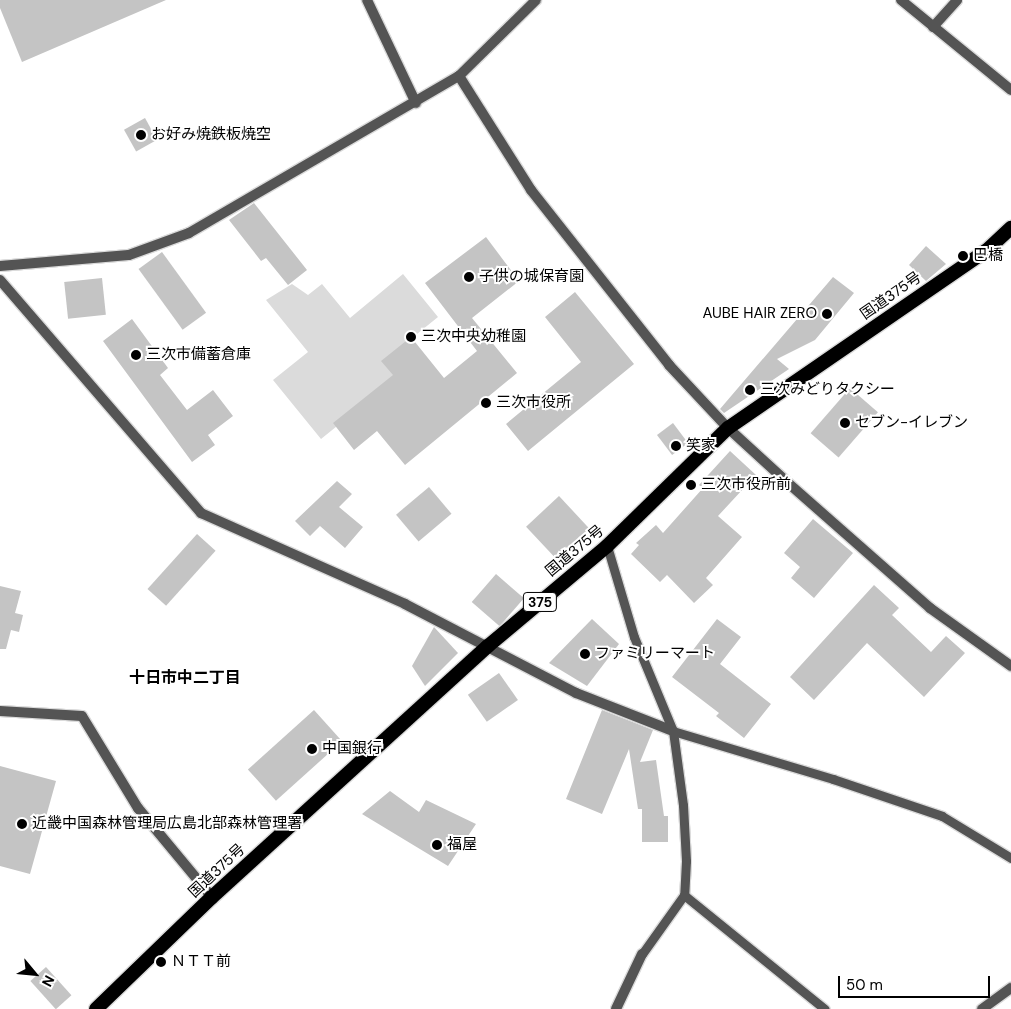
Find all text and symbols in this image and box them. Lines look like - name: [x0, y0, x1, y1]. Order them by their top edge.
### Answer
- place label: お好み焼鉄板焼空: [151, 126, 271, 144]
- marker: お好み焼鉄板焼空: [135, 129, 147, 141]
- place label: 巴橋: [973, 247, 1003, 265]
- marker: 巴橋: [957, 250, 969, 262]
- place label: 子供の城保育園: [479, 268, 584, 286]
- street label: 国道375号: [857, 268, 925, 324]
- marker: 子供の城保育園: [463, 271, 475, 283]
- place label: AUBE HAIR ZERO: [702, 305, 817, 323]
- marker: AUBE HAIR ZERO: [821, 308, 833, 320]
- place label: 三次中央幼稚園: [421, 328, 526, 346]
- marker: 三次中央幼稚園: [405, 331, 417, 343]
- place label: 三次市備蓄倉庫: [146, 346, 251, 364]
- marker: 三次市備蓄倉庫: [130, 349, 142, 361]
- place label: 三次みどりタクシー: [760, 381, 895, 399]
- marker: 三次みどりタクシー: [744, 384, 756, 396]
- place label: 三次市役所: [496, 394, 571, 412]
- marker: 三次市役所: [480, 397, 492, 409]
- place label: セブン-イレブン: [855, 414, 968, 432]
- marker: セブン-イレブン: [839, 417, 851, 429]
- place label: 笑家: [686, 437, 716, 455]
- marker: 笑家: [670, 440, 682, 452]
- place label: 三次市役所前: [701, 476, 791, 494]
- marker: 三次市役所前: [685, 479, 697, 491]
- street label: 国道375号: [542, 522, 608, 580]
- road number: 375: [522, 590, 558, 614]
- place label: ファミリーマート: [595, 645, 715, 663]
- marker: ファミリーマート: [579, 648, 591, 660]
- district label: 十日市中二丁目: [129, 668, 241, 688]
- place label: 中国銀行: [322, 740, 382, 758]
- marker: 中国銀行: [306, 743, 318, 755]
- place label: 近畿中国森林管理局広島北部森林管理署: [32, 815, 302, 833]
- marker: 近畿中国森林管理局広島北部森林管理署: [16, 818, 28, 830]
- place label: 福屋: [447, 836, 477, 854]
- marker: 福屋: [431, 839, 443, 851]
- street label: 国道375号: [185, 840, 249, 902]
- north arrow: [10, 949, 60, 999]
- place label: ＮＴＴ前: [171, 953, 231, 971]
- marker: ＮＴＴ前: [155, 956, 167, 968]
- scale bar: [841, 966, 994, 998]
- text: N: [38, 972, 59, 990]
- text: 50 m: [846, 975, 883, 995]

